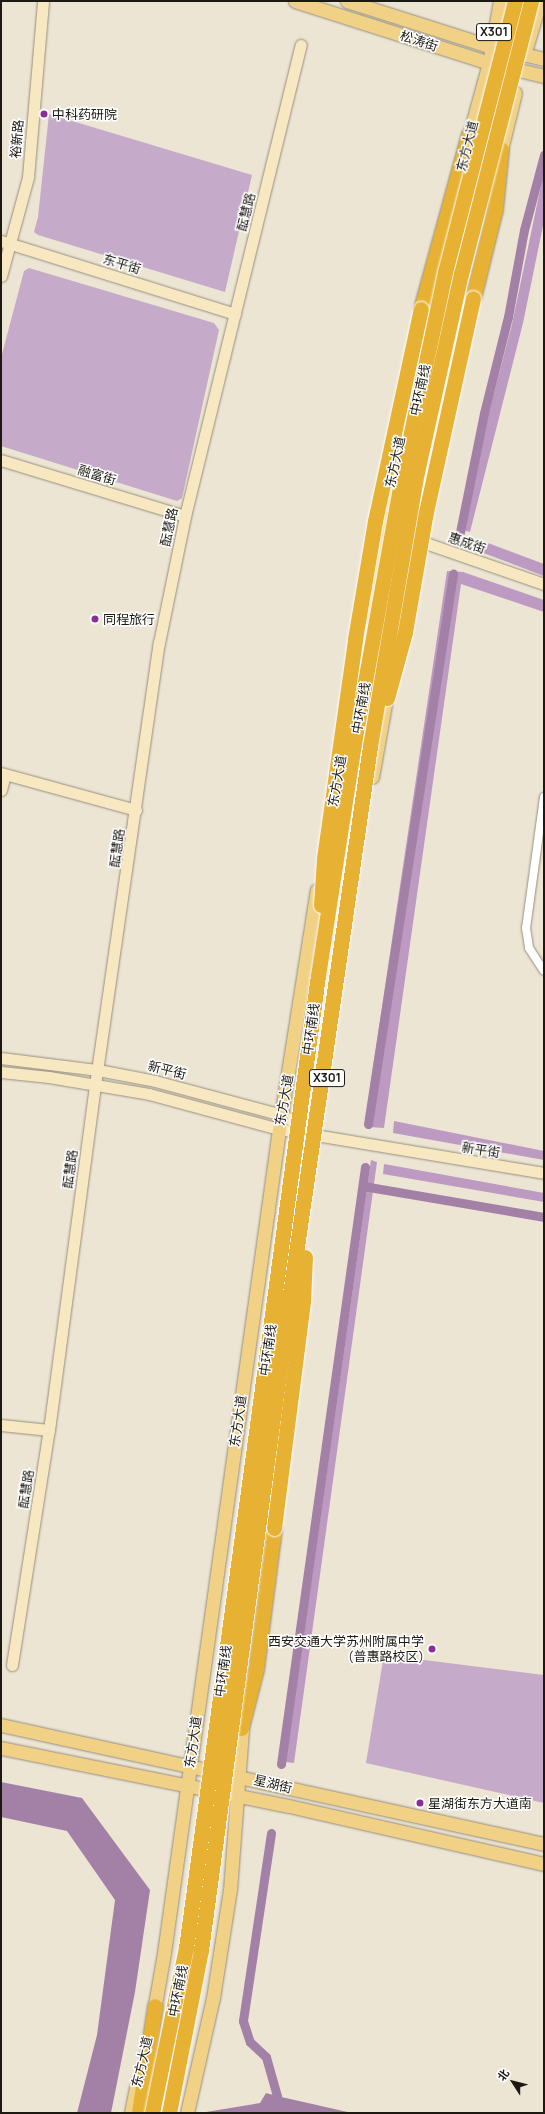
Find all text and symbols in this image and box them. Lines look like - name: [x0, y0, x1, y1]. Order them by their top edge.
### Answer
- road number: X301: [476, 22, 512, 42]
- street label: 松涛街: [398, 28, 440, 54]
- place label: 中科药研院: [52, 106, 117, 122]
- marker: 中科药研院: [39, 109, 49, 119]
- street label: 裕新路: [8, 119, 26, 159]
- street label: 东方大道: [453, 119, 481, 173]
- street label: 酝慧路: [234, 191, 258, 233]
- street label: 东平街: [101, 251, 143, 277]
- street label: 中环南线: [407, 363, 433, 417]
- street label: 东方大道: [382, 435, 408, 489]
- street label: 融富街: [76, 462, 118, 488]
- street label: 酝慧路: [157, 506, 181, 548]
- street label: 惠成街: [446, 529, 488, 557]
- place label: 同程旅行: [103, 611, 155, 627]
- marker: 同程旅行: [90, 614, 100, 624]
- street label: 中环南线: [349, 681, 373, 735]
- street label: 东方大道: [325, 754, 349, 808]
- street label: 酝慧路: [107, 828, 127, 868]
- street label: 中环南线: [300, 1002, 322, 1056]
- street label: 新平街: [146, 1058, 188, 1082]
- road number: X301: [309, 1068, 345, 1088]
- street label: 东方大道: [272, 1073, 296, 1127]
- street label: 新平街: [461, 1139, 501, 1161]
- street label: 酝慧路: [60, 1149, 80, 1189]
- street label: 中环南线: [257, 1323, 279, 1377]
- street label: 东方大道: [227, 1394, 249, 1448]
- street label: 酝慧路: [15, 1469, 37, 1509]
- place label: 西安交通大学苏州附属中学 (普惠路校区): [268, 1634, 424, 1665]
- street label: 中环南线: [212, 1644, 234, 1698]
- marker: 西安交通大学苏州附属中学 (普惠路校区): [427, 1644, 437, 1654]
- street label: 东方大道: [182, 1715, 204, 1769]
- street label: 星湖街: [252, 1772, 294, 1796]
- place label: 星湖街东方大道南: [428, 1795, 532, 1811]
- marker: 星湖街东方大道南: [415, 1798, 425, 1808]
- street label: 中环南线: [165, 1964, 191, 2018]
- street label: 东方大道: [129, 2035, 155, 2089]
- north arrow: [493, 2062, 533, 2102]
- text: 北: [494, 2066, 512, 2084]

